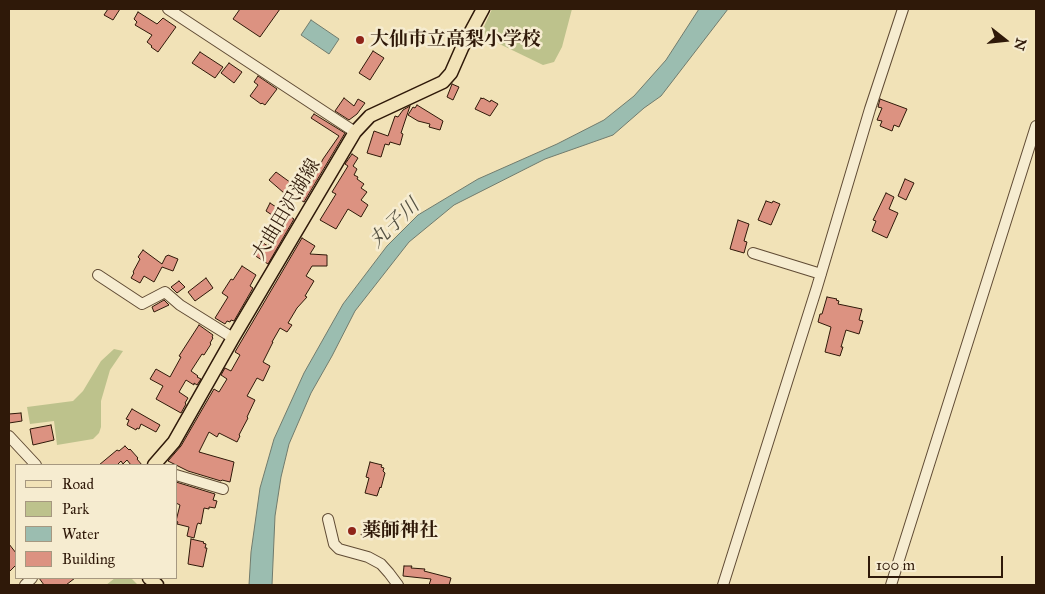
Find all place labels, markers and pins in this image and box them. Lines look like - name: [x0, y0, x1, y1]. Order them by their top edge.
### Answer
- place label: 大仙市立高梨小学校: [370, 29, 541, 51]
- marker: 大仙市立高梨小学校: [354, 34, 366, 46]
- place label: 薬師神社: [362, 520, 438, 542]
- marker: 薬師神社: [346, 525, 358, 537]

